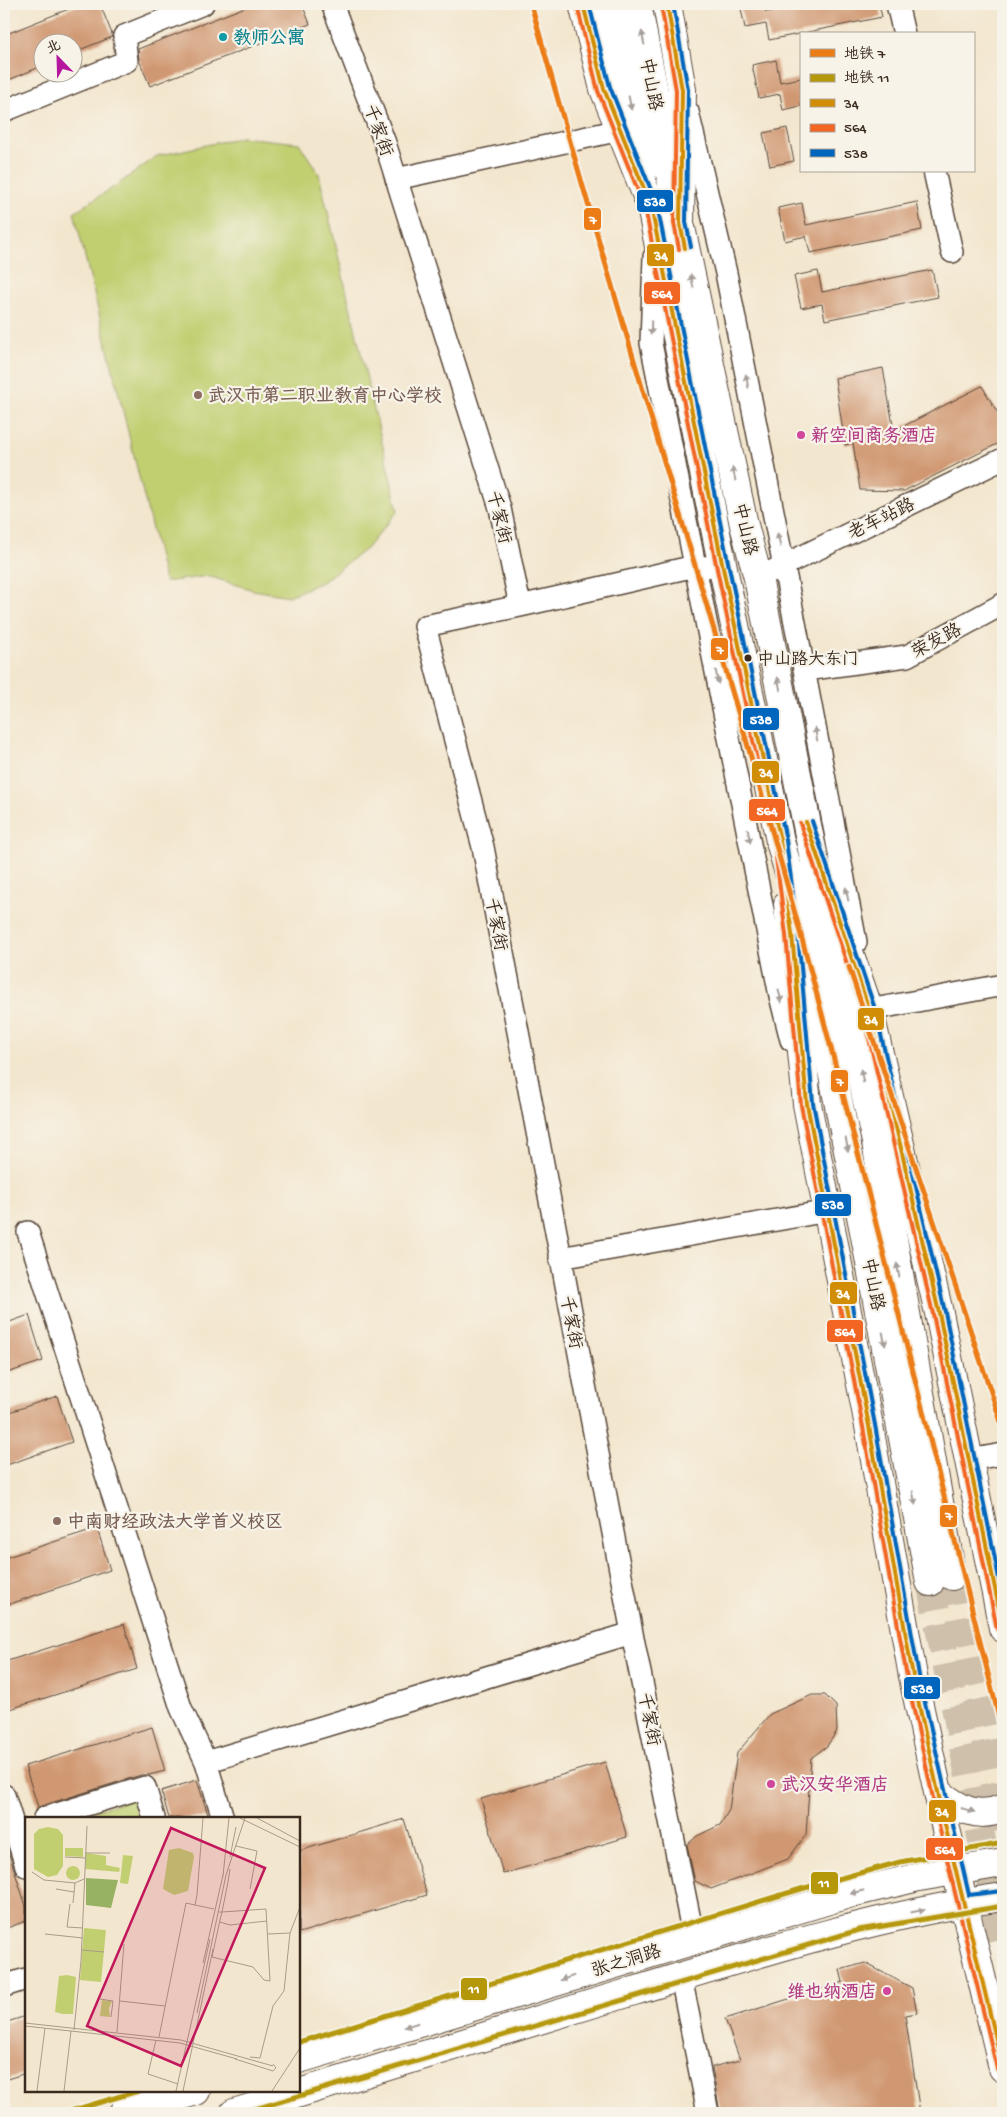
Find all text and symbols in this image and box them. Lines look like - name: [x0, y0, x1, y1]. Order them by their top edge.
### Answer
- place label: 教师公寓: [233, 27, 305, 50]
- one-way arrow: [639, 29, 647, 45]
- marker: 教师公寓: [217, 31, 229, 43]
- north arrow: [32, 32, 82, 82]
- legend: [800, 32, 974, 172]
- text: 北: [44, 38, 64, 59]
- text: 地铁 7: [844, 46, 887, 64]
- street label: 中山路: [634, 56, 666, 113]
- text: 地铁 11: [844, 70, 890, 88]
- one-way arrow: [627, 95, 635, 111]
- text: 34: [843, 96, 859, 114]
- street label: 千家街: [358, 102, 397, 160]
- text: 564: [844, 120, 867, 138]
- text: 538: [844, 146, 868, 164]
- line badge: 538: [636, 189, 674, 213]
- text: 538: [644, 195, 666, 212]
- line badge: 7: [583, 207, 602, 231]
- text: 7: [588, 213, 597, 230]
- line badge: 34: [646, 243, 675, 267]
- text: 34: [653, 249, 668, 266]
- one-way arrow: [688, 273, 696, 288]
- line badge: 564: [643, 281, 681, 305]
- text: 564: [651, 287, 673, 304]
- one-way arrow: [647, 321, 655, 337]
- one-way arrow: [743, 373, 751, 389]
- place label: 武汉市第二职业教育中心学校: [208, 385, 442, 408]
- marker: 武汉市第二职业教育中心学校: [192, 389, 204, 401]
- place label: 新空间商务酒店: [811, 426, 937, 448]
- marker: 新空间商务酒店: [795, 429, 807, 441]
- one-way arrow: [729, 465, 737, 481]
- street label: 千家街: [481, 489, 515, 546]
- street label: 老车站路: [844, 493, 919, 545]
- street label: 中山路: [727, 501, 761, 558]
- one-way arrow: [774, 532, 782, 548]
- street label: 荣发路: [908, 619, 966, 664]
- line badge: 7: [710, 637, 729, 661]
- text: 7: [715, 643, 724, 660]
- place label: 中山路大东门: [757, 649, 859, 671]
- marker: 中山路大东门: [743, 653, 753, 663]
- one-way arrow: [713, 669, 721, 684]
- one-way arrow: [774, 676, 782, 692]
- line badge: 538: [742, 707, 780, 731]
- text: 538: [750, 713, 772, 730]
- one-way arrow: [812, 726, 820, 742]
- line badge: 34: [751, 760, 780, 784]
- text: 34: [758, 766, 773, 783]
- line badge: 564: [748, 798, 786, 822]
- text: 564: [756, 804, 778, 821]
- one-way arrow: [745, 829, 753, 845]
- one-way arrow: [842, 886, 850, 902]
- street label: 千家街: [479, 896, 511, 953]
- one-way arrow: [776, 988, 784, 1003]
- line badge: 34: [857, 1007, 885, 1031]
- text: 34: [863, 1013, 878, 1030]
- one-way arrow: [858, 1068, 866, 1083]
- line badge: 7: [830, 1069, 849, 1093]
- text: 7: [835, 1075, 844, 1092]
- one-way arrow: [843, 1137, 851, 1152]
- line badge: 538: [814, 1193, 852, 1217]
- text: 538: [822, 1198, 844, 1215]
- street label: 中山路: [856, 1256, 888, 1313]
- one-way arrow: [894, 1262, 902, 1278]
- line badge: 34: [829, 1281, 858, 1305]
- text: 34: [835, 1287, 850, 1304]
- street label: 千家街: [554, 1294, 586, 1351]
- line badge: 564: [826, 1319, 864, 1343]
- text: 564: [834, 1325, 856, 1342]
- one-way arrow: [881, 1331, 889, 1347]
- one-way arrow: [911, 1491, 919, 1507]
- line badge: 7: [939, 1504, 958, 1528]
- text: 7: [944, 1509, 953, 1526]
- place label: 中南财经政法大学首义校区: [67, 1512, 283, 1534]
- marker: 中南财经政法大学首义校区: [51, 1515, 63, 1527]
- line badge: 538: [903, 1676, 941, 1700]
- text: 538: [911, 1682, 933, 1699]
- street label: 千家街: [632, 1691, 664, 1748]
- place label: 武汉安华酒店: [781, 1775, 889, 1797]
- marker: 武汉安华酒店: [765, 1778, 777, 1790]
- line badge: 34: [928, 1799, 957, 1823]
- text: 34: [934, 1805, 949, 1822]
- one-way arrow: [961, 1806, 976, 1814]
- inset map: [25, 1817, 300, 2092]
- line badge: 564: [925, 1837, 964, 1861]
- text: 564: [934, 1843, 956, 1860]
- line badge: 11: [810, 1871, 839, 1895]
- text: 11: [817, 1876, 830, 1893]
- one-way arrow: [849, 1888, 864, 1896]
- one-way arrow: [911, 1907, 926, 1915]
- street label: 张之洞路: [589, 1941, 664, 1983]
- one-way arrow: [559, 1974, 574, 1982]
- line badge: 11: [460, 1977, 488, 2001]
- text: 11: [467, 1982, 480, 1999]
- place label: 维也纳酒店: [787, 1982, 877, 2004]
- marker: 维也纳酒店: [881, 1985, 893, 1997]
- one-way arrow: [404, 2021, 419, 2029]

